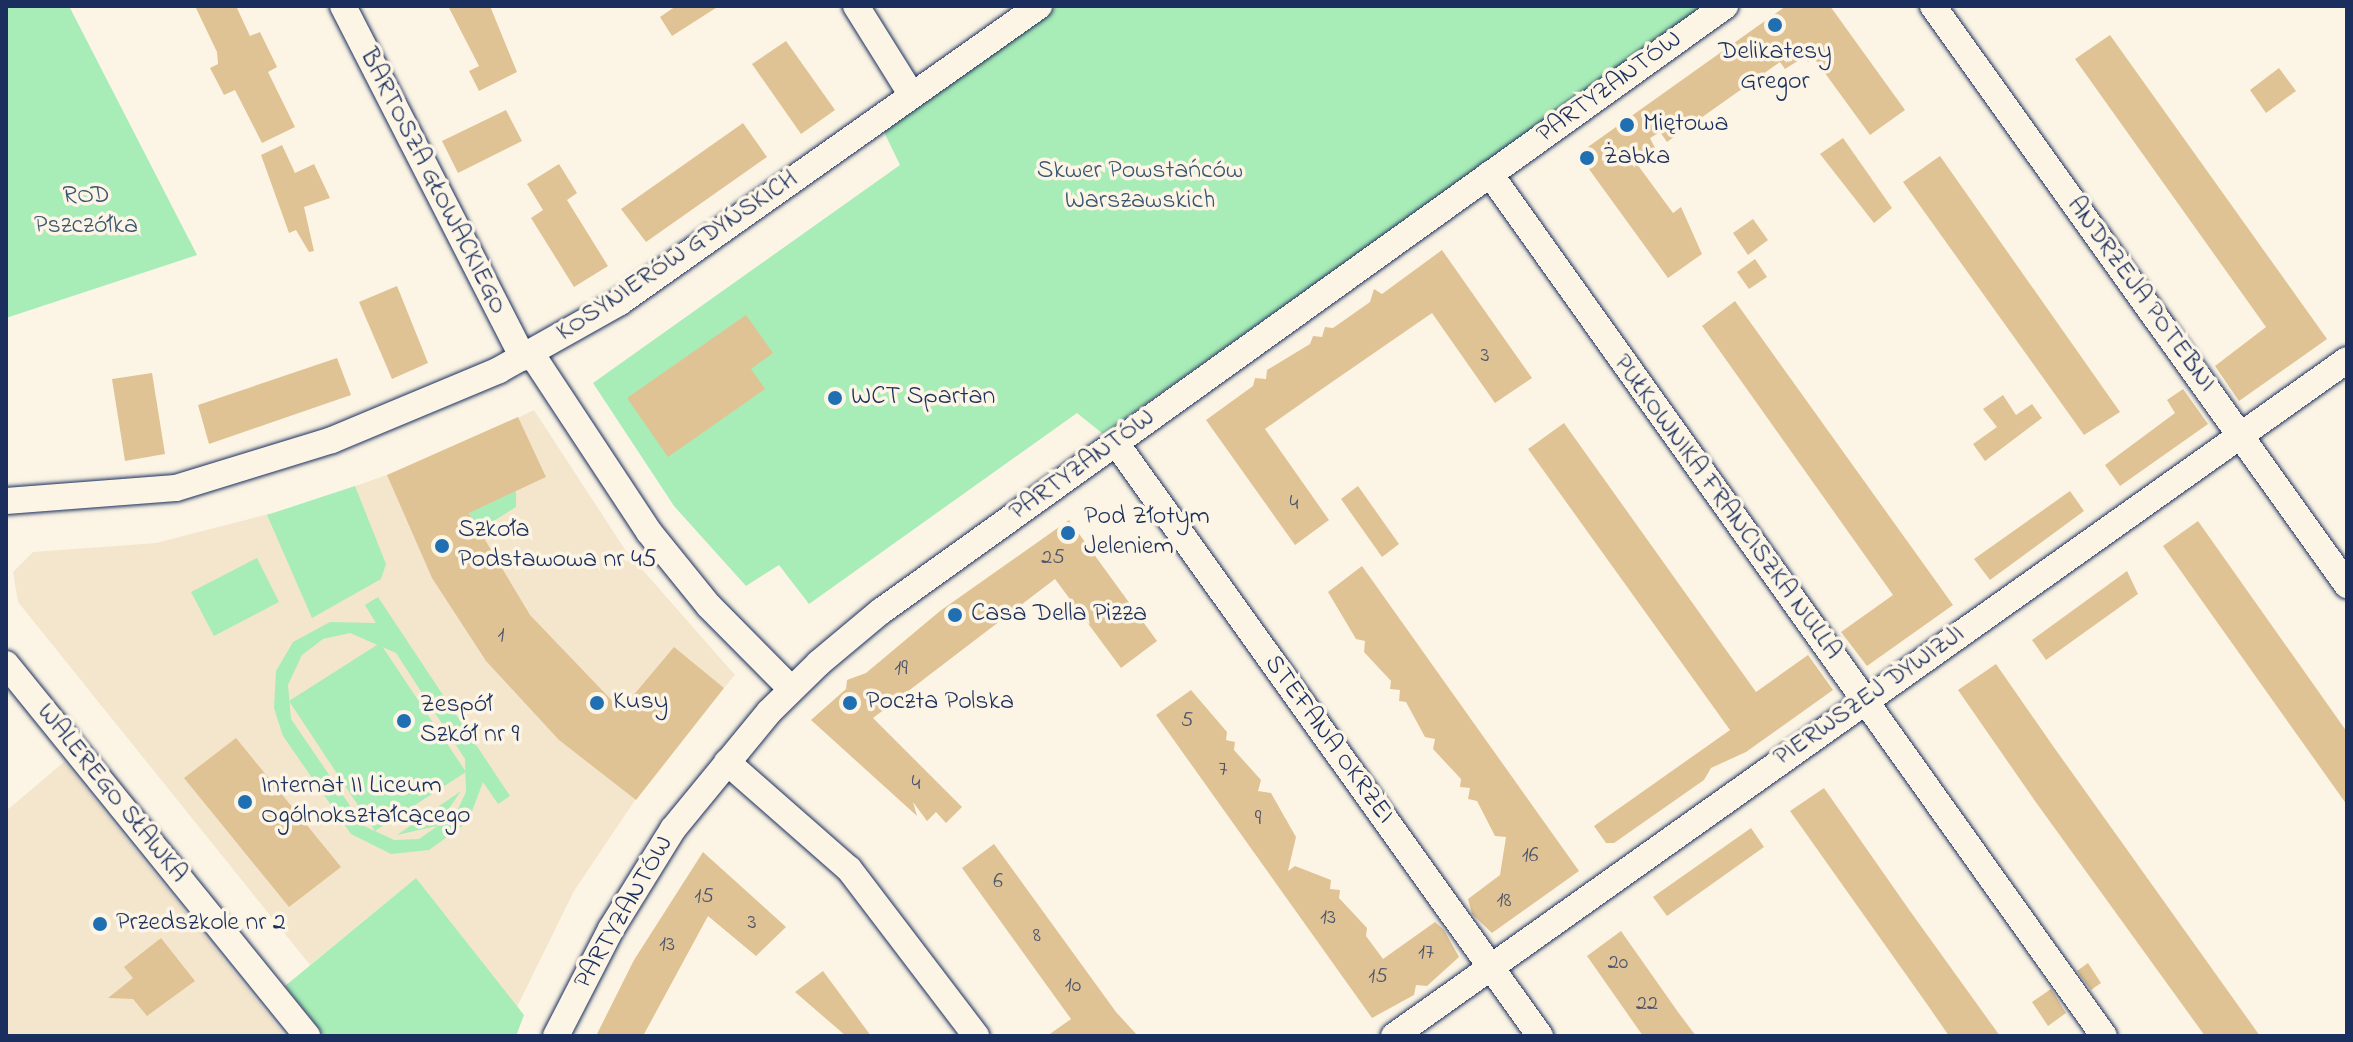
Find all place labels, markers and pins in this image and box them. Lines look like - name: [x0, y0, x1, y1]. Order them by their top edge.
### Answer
- marker: Delikatesy Gregor: [1766, 16, 1784, 34]
- place label: Delikatesy Gregor: [1718, 37, 1832, 98]
- place label: Miętowa: [1643, 109, 1728, 141]
- marker: Miętowa: [1618, 116, 1636, 134]
- place label: Żabka: [1603, 142, 1670, 174]
- marker: Żabka: [1578, 149, 1596, 167]
- place label: WCT Spartan: [851, 382, 995, 414]
- marker: WCT Spartan: [826, 389, 844, 407]
- place label: Pod Złotym Jeleniem: [1084, 502, 1210, 564]
- place label: Szkoła Podstawowa nr 45: [458, 515, 657, 576]
- marker: Pod Złotym Jeleniem: [1059, 524, 1077, 542]
- marker: Szkoła Podstawowa nr 45: [433, 537, 451, 555]
- place label: Casa Della Pizza: [971, 599, 1147, 631]
- marker: Casa Della Pizza: [946, 606, 964, 624]
- place label: Kusy: [613, 687, 668, 719]
- place label: Poczta Polska: [866, 687, 1014, 719]
- place label: Zespół Szkół nr 9: [420, 690, 519, 752]
- marker: Kusy: [588, 694, 606, 712]
- marker: Poczta Polska: [841, 694, 859, 712]
- marker: Zespół Szkół nr 9: [395, 712, 413, 730]
- place label: Internat II Liceum Ogólnokształcącego: [261, 771, 471, 832]
- marker: Internat II Liceum Ogólnokształcącego: [236, 793, 254, 811]
- place label: Przedszkole nr 2: [116, 908, 286, 940]
- marker: Przedszkole nr 2: [91, 915, 109, 933]

